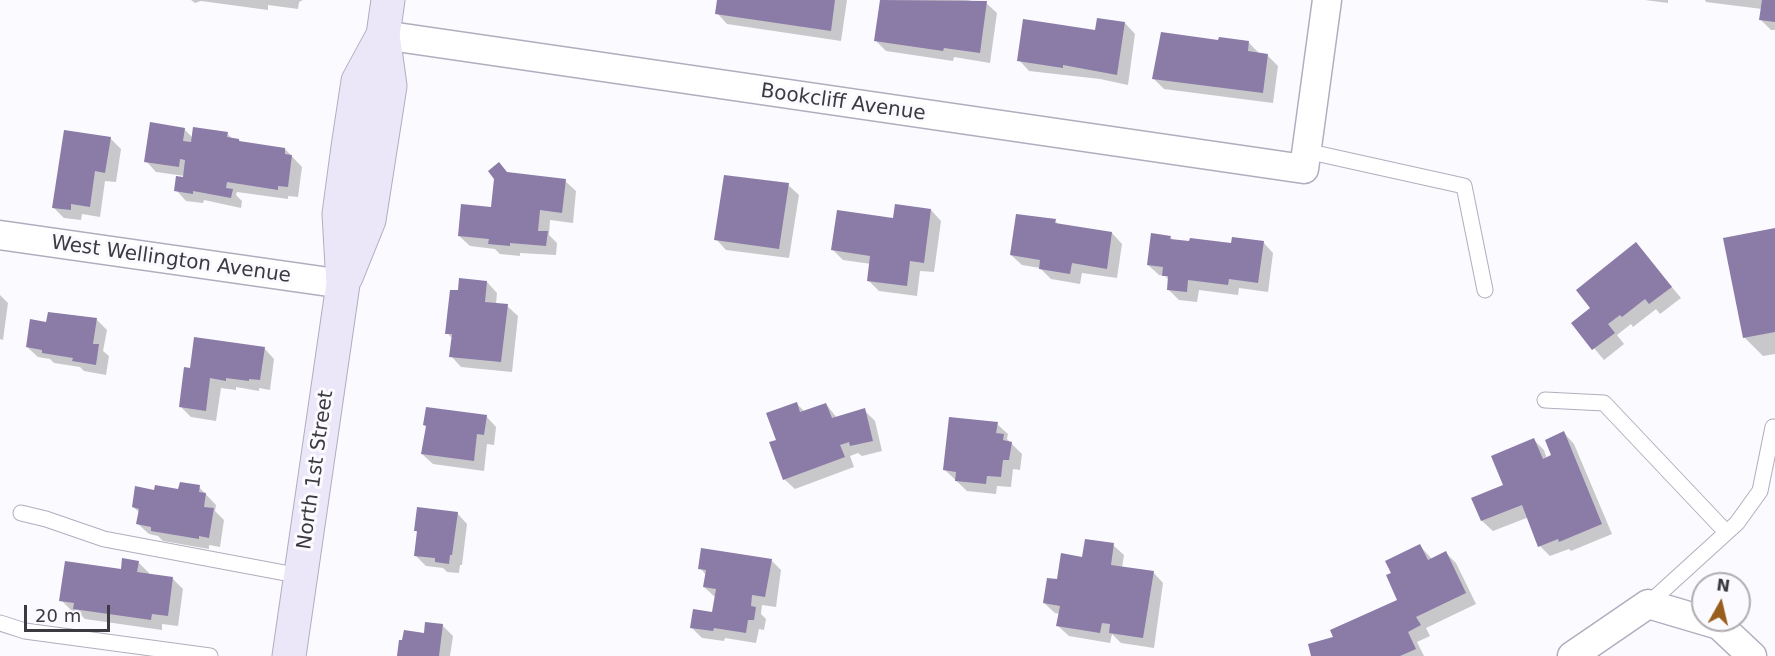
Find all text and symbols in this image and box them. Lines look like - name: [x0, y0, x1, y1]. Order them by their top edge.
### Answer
- street label: Bookcliff Avenue: [759, 80, 927, 126]
- street label: West Wellington Avenue: [50, 231, 292, 289]
- street label: North 1st Street: [293, 389, 339, 551]
- north arrow: [1691, 572, 1751, 632]
- text: N: [1715, 575, 1731, 596]
- scale bar: [27, 593, 112, 631]
- text: 20 m: [35, 605, 81, 626]

